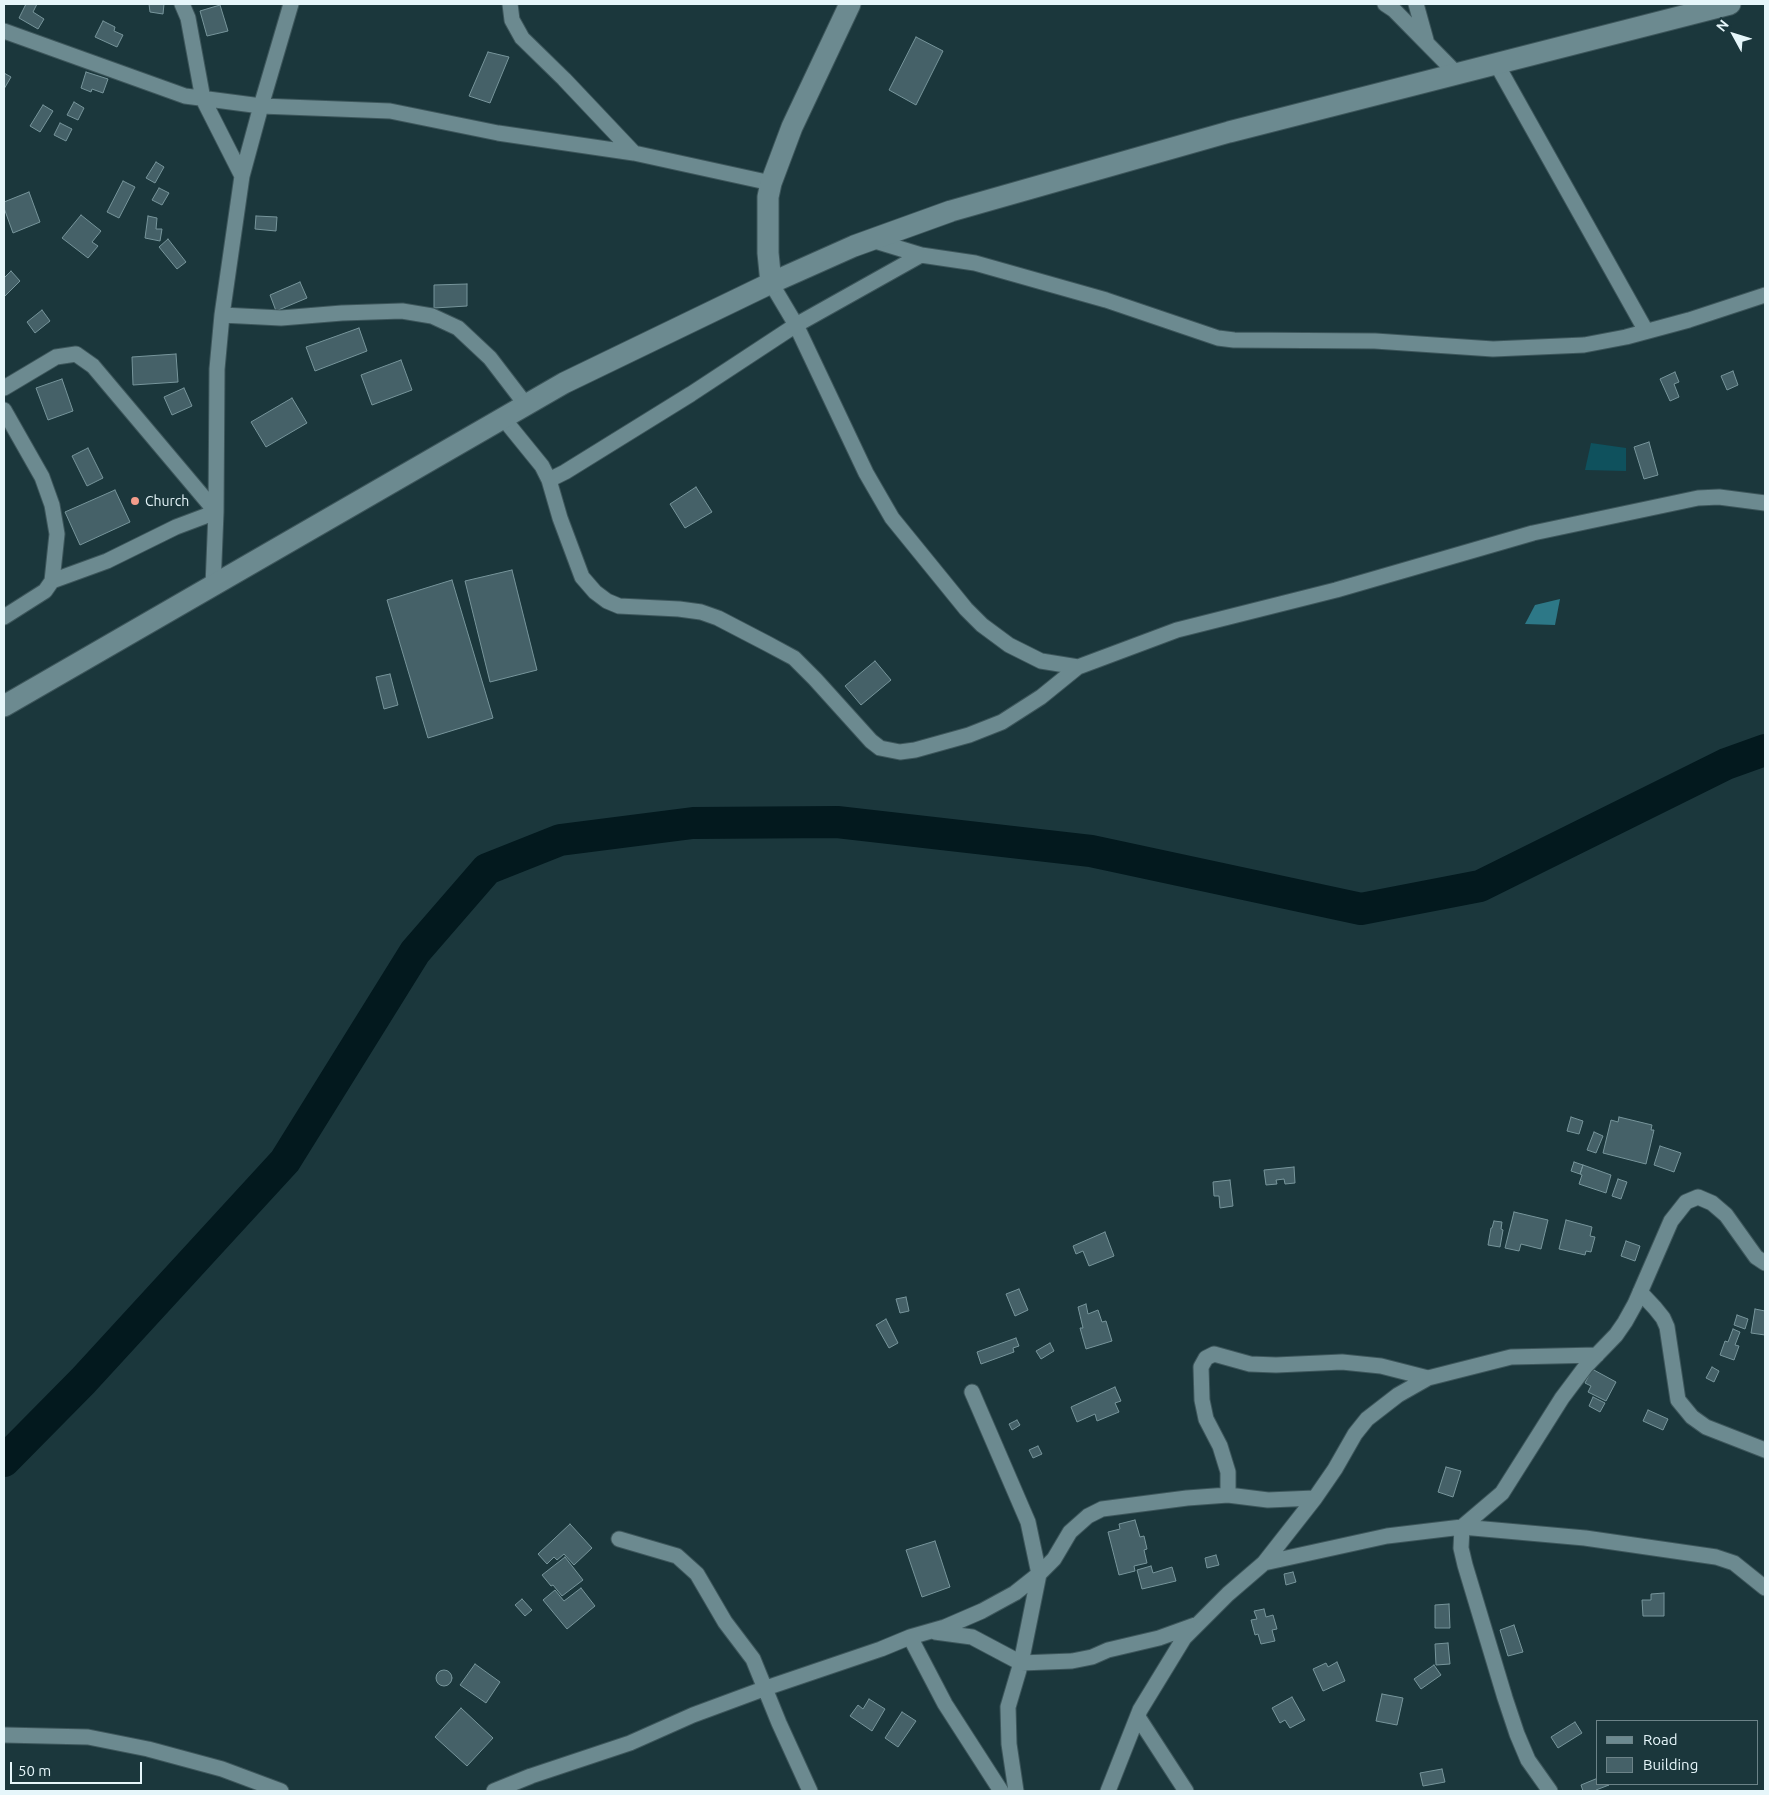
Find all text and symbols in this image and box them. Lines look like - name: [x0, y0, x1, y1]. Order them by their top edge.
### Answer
- north arrow: [1709, 10, 1759, 60]
- text: N: [1713, 16, 1732, 35]
- place label: Church: [145, 493, 189, 509]
- marker: Church: [129, 495, 141, 507]
- legend: [1596, 1720, 1759, 1785]
- text: Road: [1643, 1731, 1678, 1748]
- scale bar: [12, 1752, 145, 1784]
- text: Building: [1643, 1756, 1698, 1773]
- text: 50 m: [18, 1762, 51, 1779]

